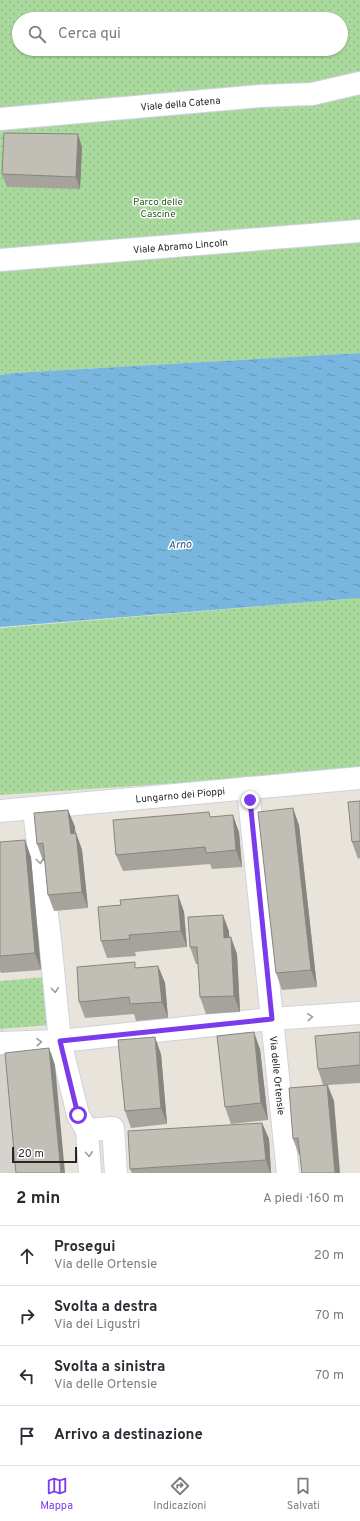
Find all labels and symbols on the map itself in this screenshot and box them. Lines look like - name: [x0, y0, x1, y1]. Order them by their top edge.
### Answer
- street label: Viale della Catena: [140, 95, 221, 115]
- park label: Parco delle Cascine: [133, 196, 183, 221]
- street label: Viale Abramo Lincoln: [133, 237, 229, 257]
- water label: Arno: [168, 538, 192, 552]
- street label: Lungarno dei Pioppi: [135, 785, 226, 807]
- route end: [241, 791, 259, 809]
- one-way arrow: [35, 857, 44, 864]
- one-way arrow: [51, 987, 60, 993]
- one-way arrow: [307, 1012, 313, 1021]
- street label: Via delle Ortensie: [266, 1035, 287, 1116]
- one-way arrow: [36, 1037, 42, 1046]
- route start: [69, 1106, 87, 1124]
- scale bar: [12, 1145, 77, 1164]
- one-way arrow: [84, 1151, 93, 1157]

